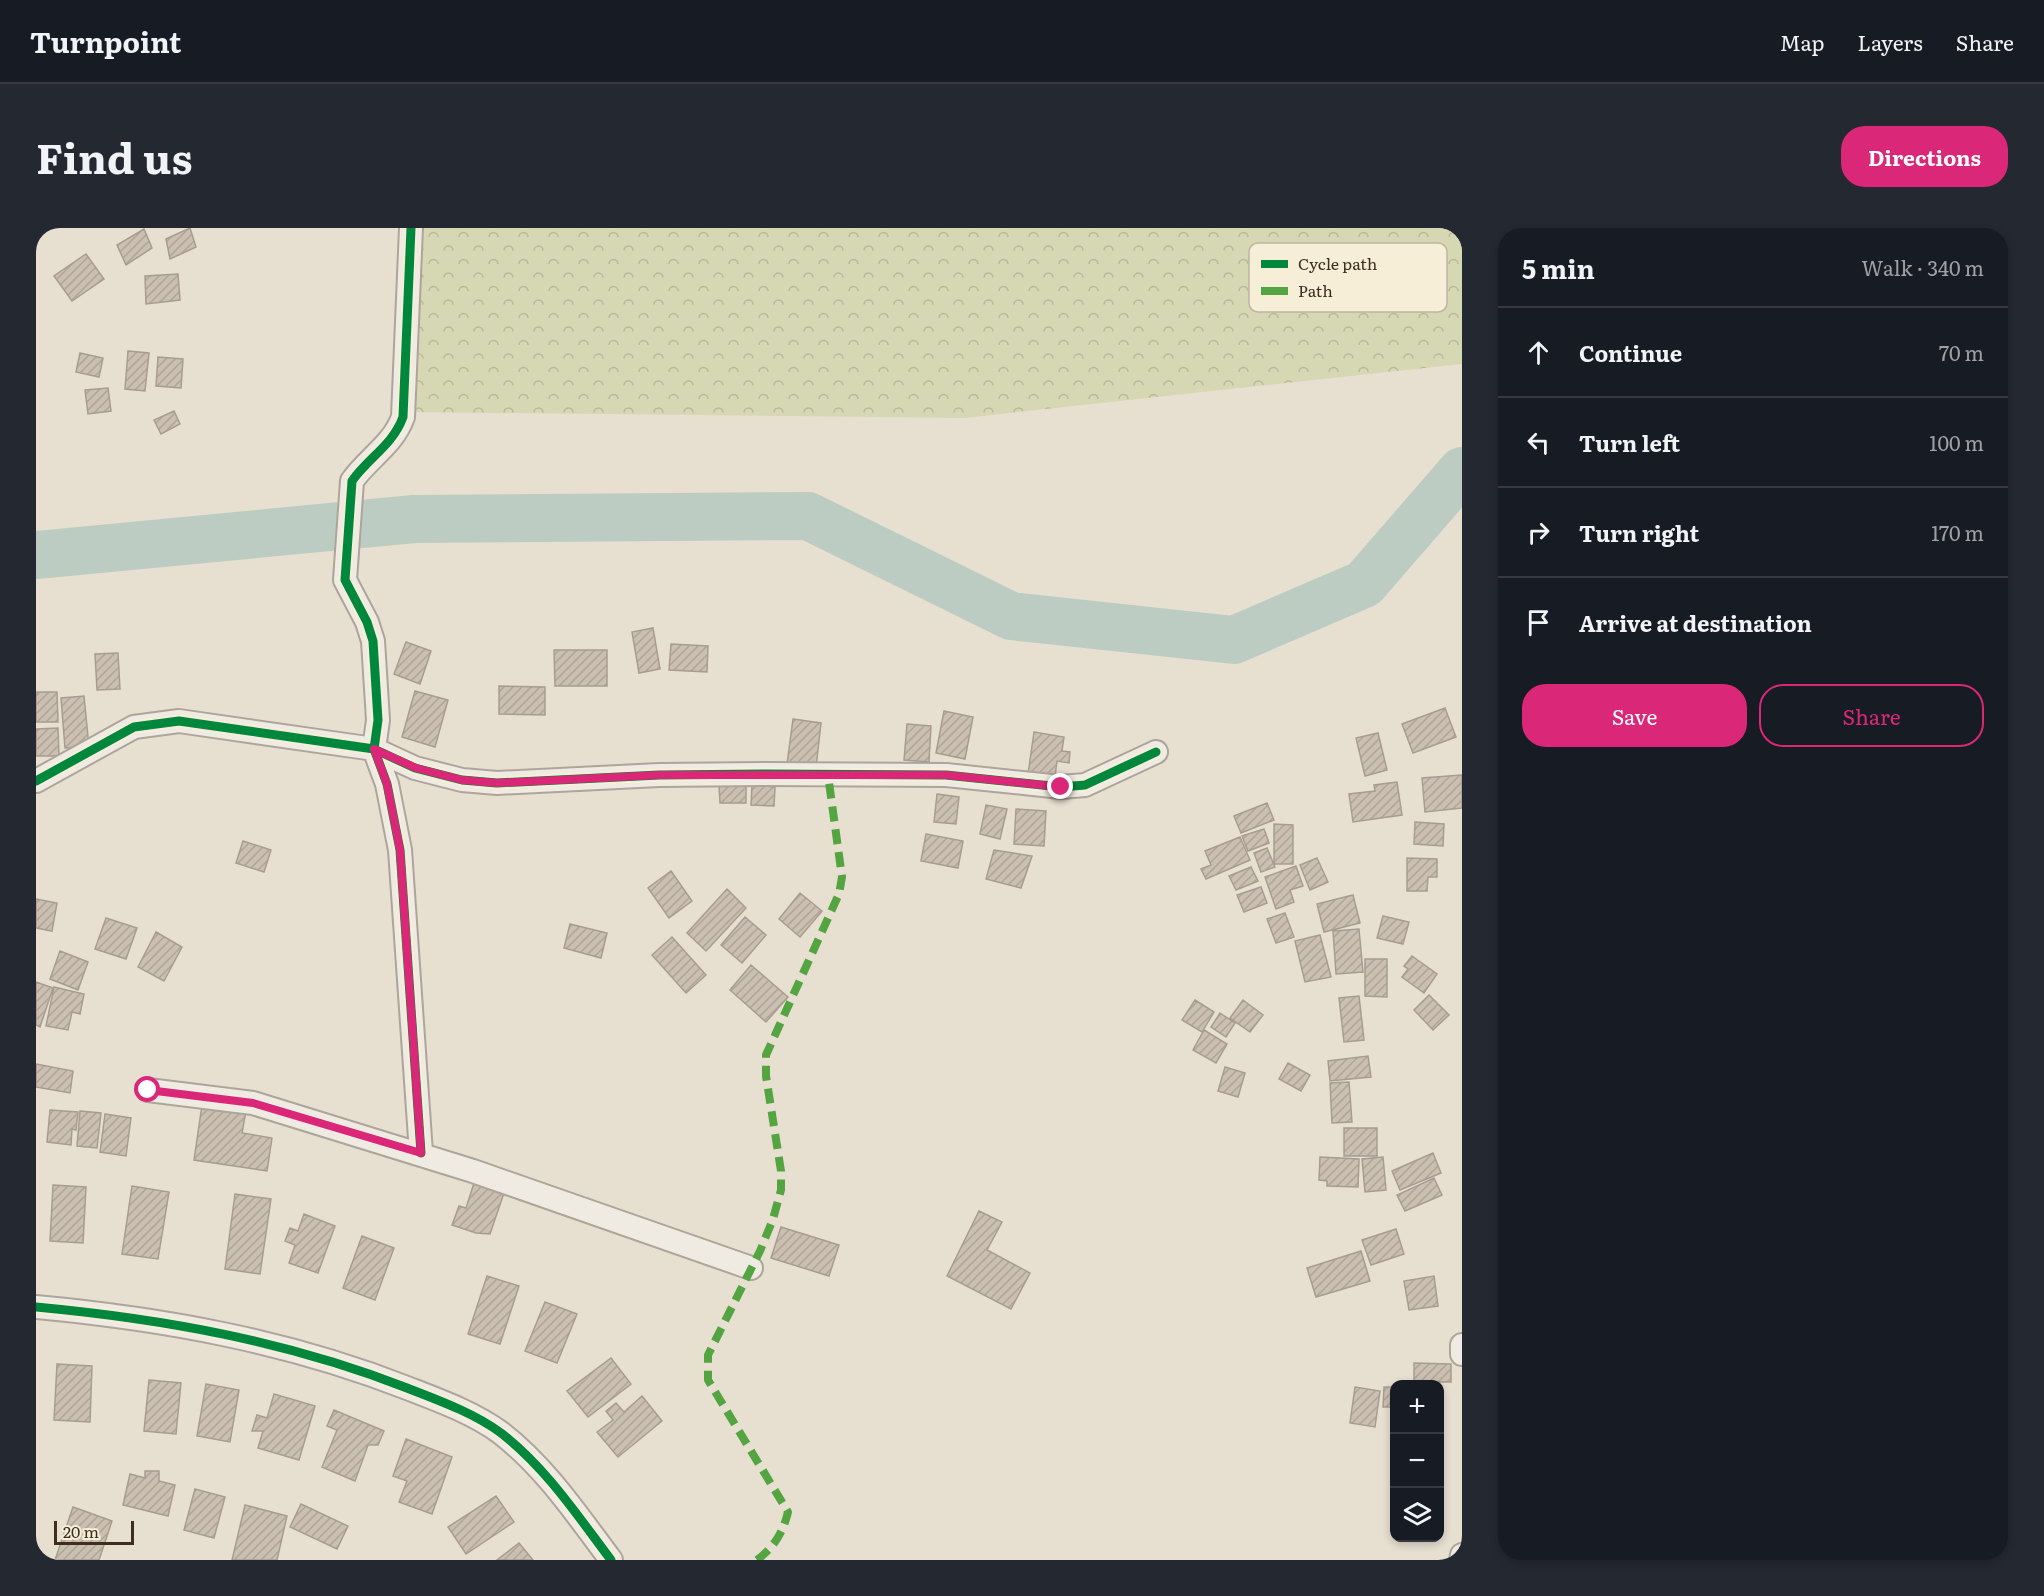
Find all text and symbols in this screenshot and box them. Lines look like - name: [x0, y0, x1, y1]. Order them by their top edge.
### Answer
- text: Turnpoint: [30, 20, 181, 62]
- text: Map: [1780, 26, 1825, 57]
- text: Layers: [1858, 26, 1923, 57]
- text: Share: [1956, 26, 2014, 57]
- text: Find us: [36, 125, 193, 187]
- button: Directions: [1841, 126, 2008, 187]
- legend: [1249, 243, 1447, 312]
- text: 5 min: [1522, 248, 1595, 287]
- text: Cycle path: [1298, 251, 1378, 275]
- text: Walk · 340 m: [1861, 252, 1984, 282]
- text: Path: [1298, 278, 1333, 302]
- icon: ahead: [1522, 336, 1555, 369]
- text: Continue: [1579, 336, 1682, 369]
- text: 70 m: [1939, 337, 1984, 367]
- icon: left: [1522, 426, 1555, 459]
- text: Turn left: [1579, 426, 1680, 459]
- text: 100 m: [1929, 427, 1984, 457]
- icon: right: [1522, 516, 1555, 549]
- text: Turn right: [1579, 516, 1699, 549]
- text: 170 m: [1931, 517, 1984, 547]
- icon: arrive: [1522, 606, 1555, 639]
- text: Arrive at destination: [1579, 606, 1812, 639]
- button: Save: [1522, 684, 1747, 747]
- button: Share: [1759, 684, 1984, 747]
- route end: [1047, 773, 1073, 799]
- route start: [134, 1076, 160, 1102]
- map controls: [1390, 1380, 1444, 1542]
- button: +: [1390, 1380, 1444, 1434]
- button: −: [1390, 1434, 1444, 1488]
- button: layers: [1390, 1488, 1444, 1542]
- scale bar: [54, 1518, 134, 1546]
- text: 20 m: [63, 1519, 99, 1543]

